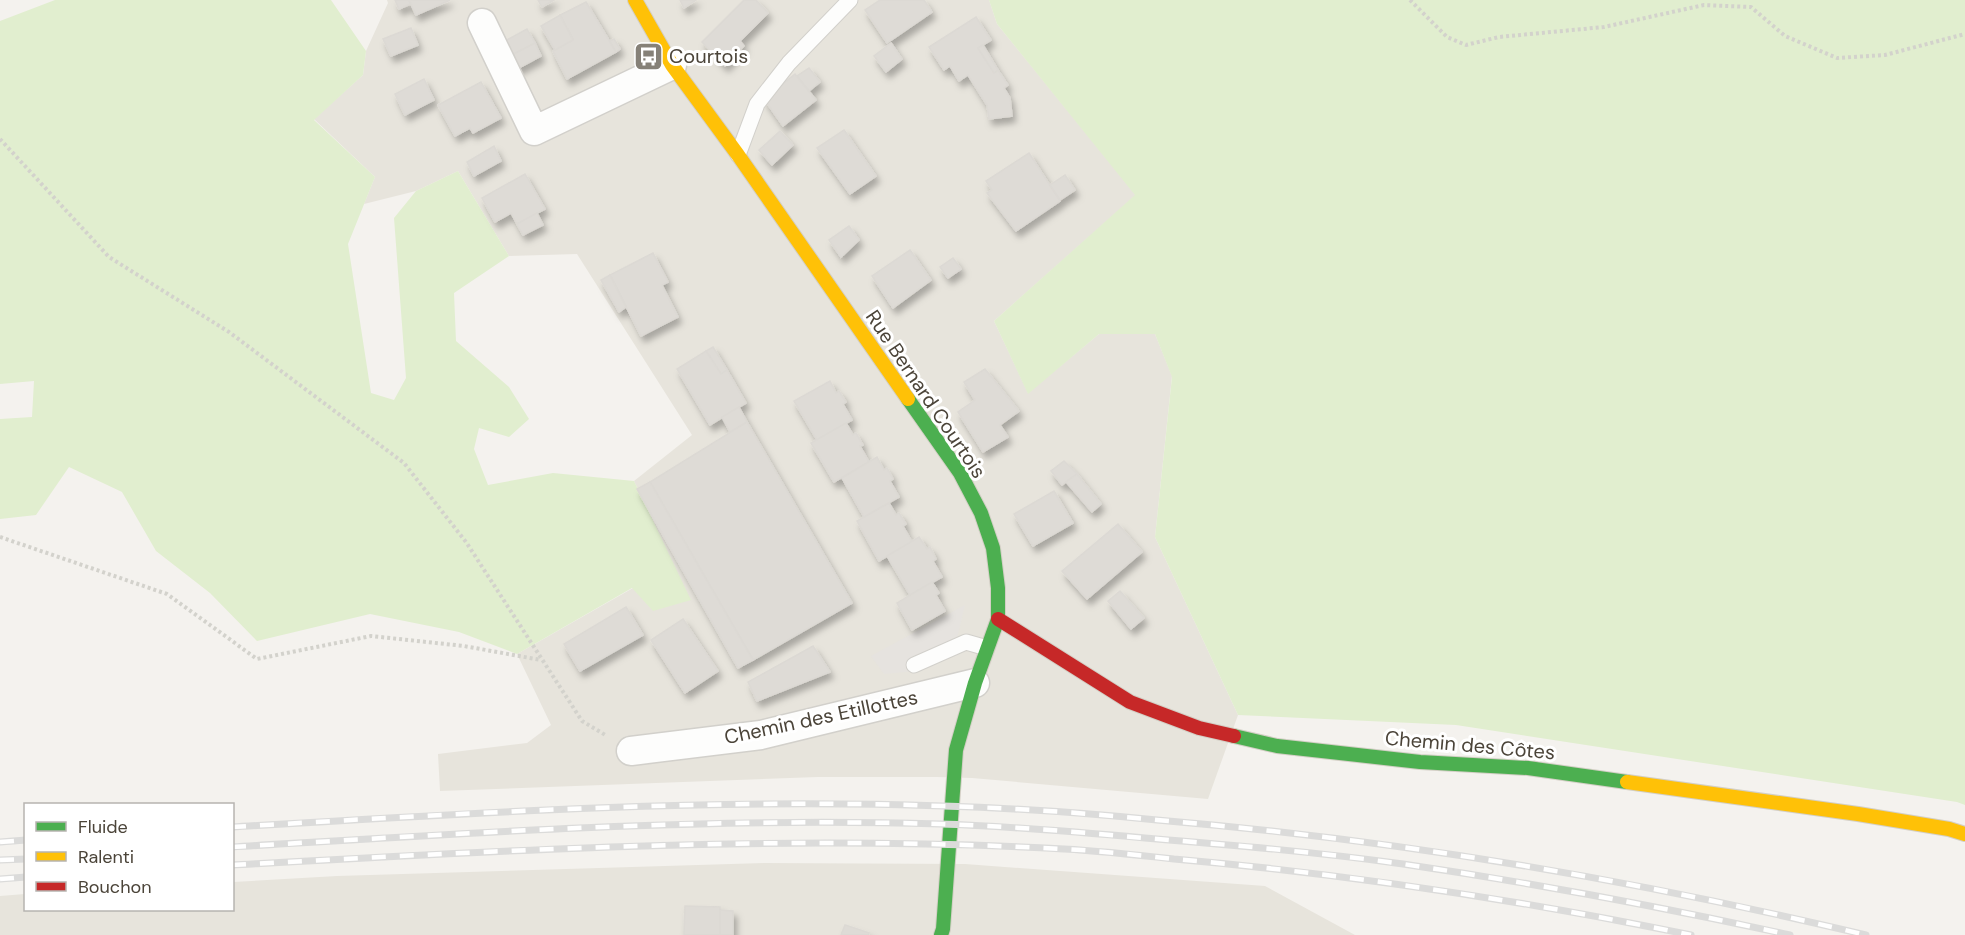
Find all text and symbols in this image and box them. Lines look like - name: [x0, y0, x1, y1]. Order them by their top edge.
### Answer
- bus stop icon: Courtois: [632, 40, 664, 72]
- place label: Courtois: [669, 43, 748, 69]
- street label: Rue Bernard Courtois: [860, 305, 992, 483]
- street label: Chemin des Etillottes: [722, 684, 920, 750]
- street label: Chemin des Côtes: [1384, 725, 1556, 765]
- legend: [24, 803, 234, 911]
- text: Fluide: [78, 815, 128, 839]
- text: Ralenti: [78, 845, 134, 869]
- text: Bouchon: [78, 875, 152, 899]

